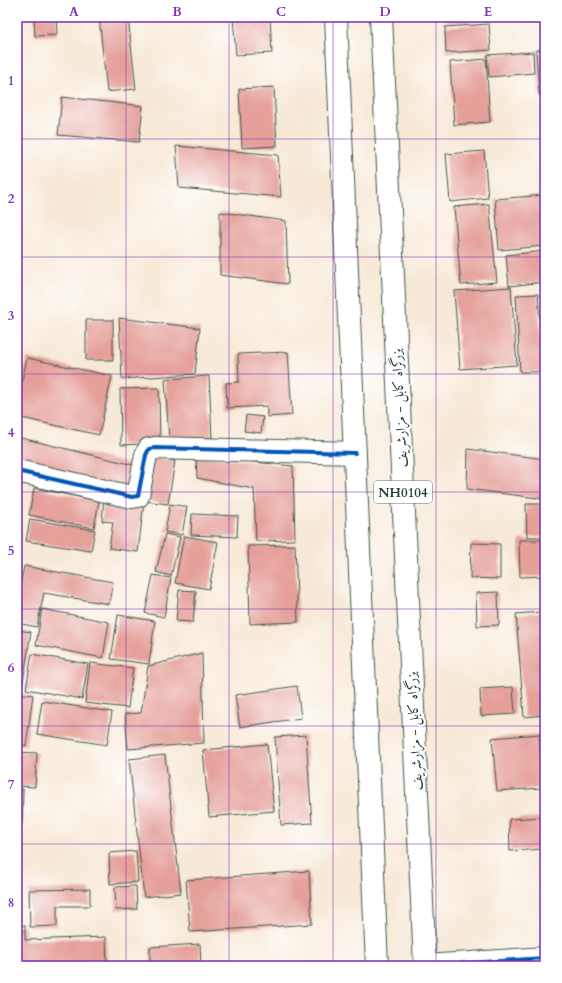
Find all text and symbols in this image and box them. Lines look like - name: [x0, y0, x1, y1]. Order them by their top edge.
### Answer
- text: A: [69, 3, 79, 21]
- text: B: [172, 3, 182, 21]
- text: C: [276, 3, 286, 21]
- text: D: [379, 3, 391, 21]
- text: E: [484, 3, 492, 21]
- text: 1: [8, 72, 14, 90]
- text: 2: [8, 190, 15, 208]
- text: 3: [8, 307, 15, 325]
- street label: بزرگراه کابل - مزارشریف: [387, 347, 413, 468]
- text: 4: [8, 424, 15, 442]
- road number: NH0104: [374, 481, 432, 503]
- text: 5: [8, 542, 14, 560]
- text: 6: [8, 659, 15, 677]
- street label: بزرگراه کابل - مزارشریف: [402, 670, 428, 791]
- text: 7: [8, 776, 15, 794]
- text: 8: [8, 894, 14, 912]

